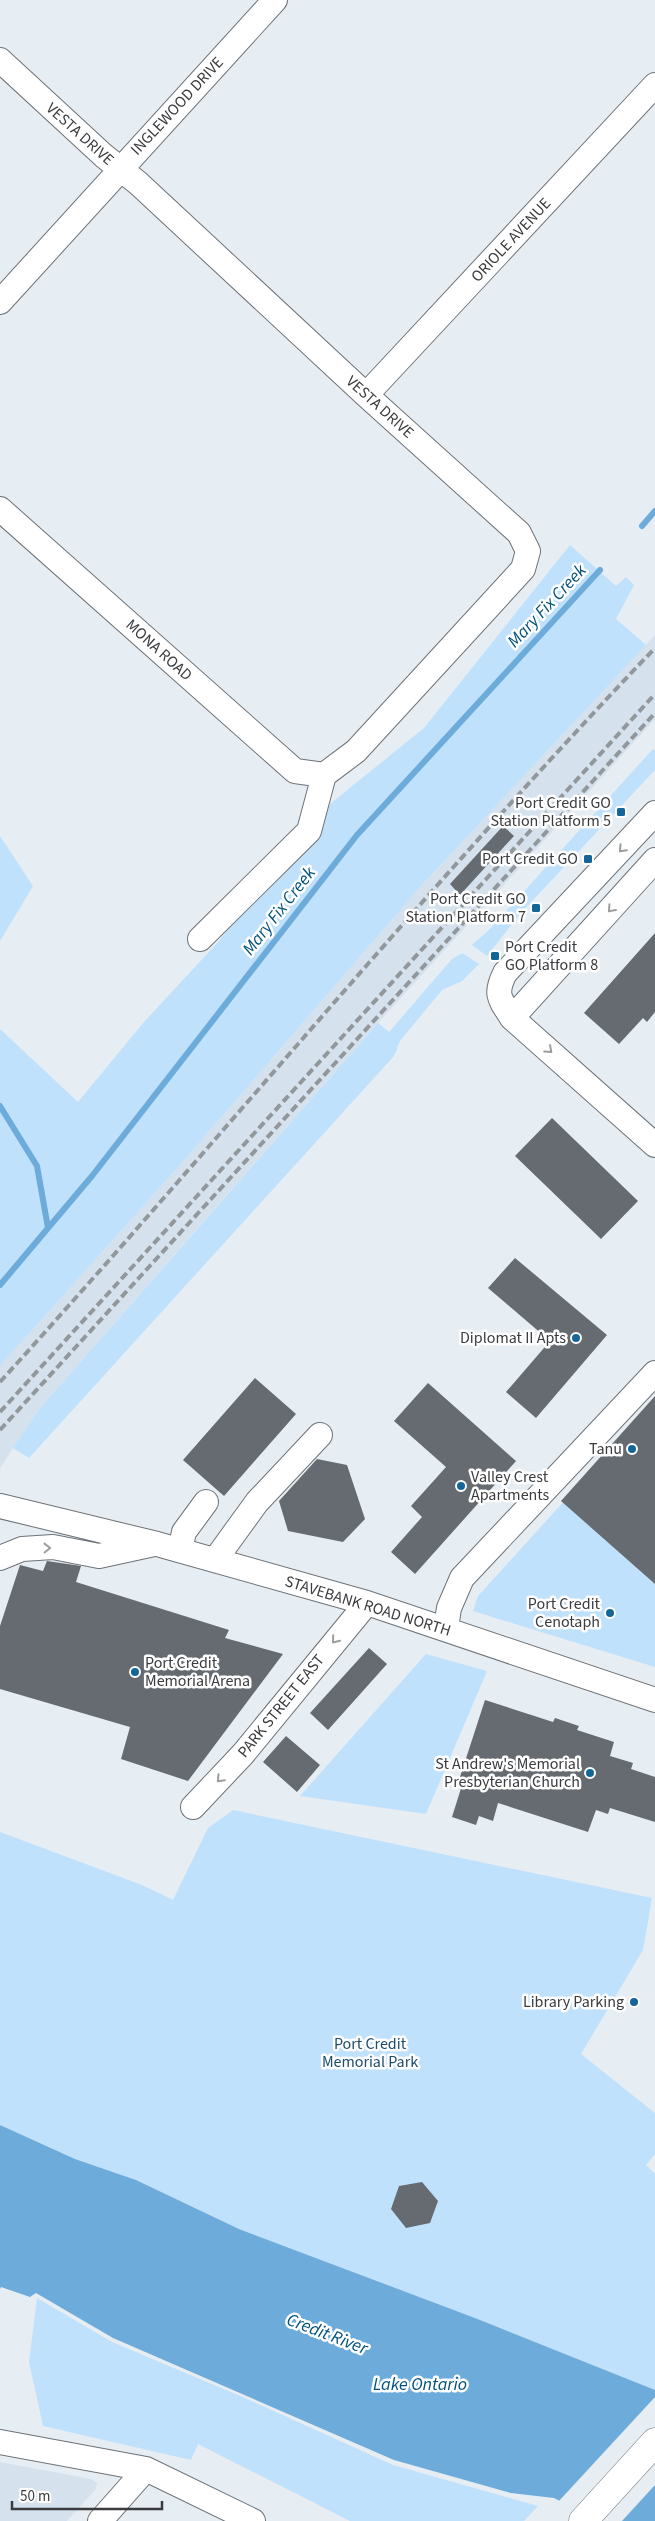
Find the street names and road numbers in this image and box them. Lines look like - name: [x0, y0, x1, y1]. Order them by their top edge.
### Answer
- street label: INGLEWOOD DRIVE: [126, 52, 228, 160]
- street label: VESTA DRIVE: [41, 98, 119, 170]
- street label: ORIOLE AVENUE: [466, 193, 556, 287]
- street label: VESTA DRIVE: [341, 371, 419, 443]
- street label: MONA ROAD: [121, 614, 197, 686]
- street label: STAVEBANK ROAD NORTH: [282, 1570, 454, 1642]
- street label: PARK STREET EAST: [232, 1649, 330, 1762]

